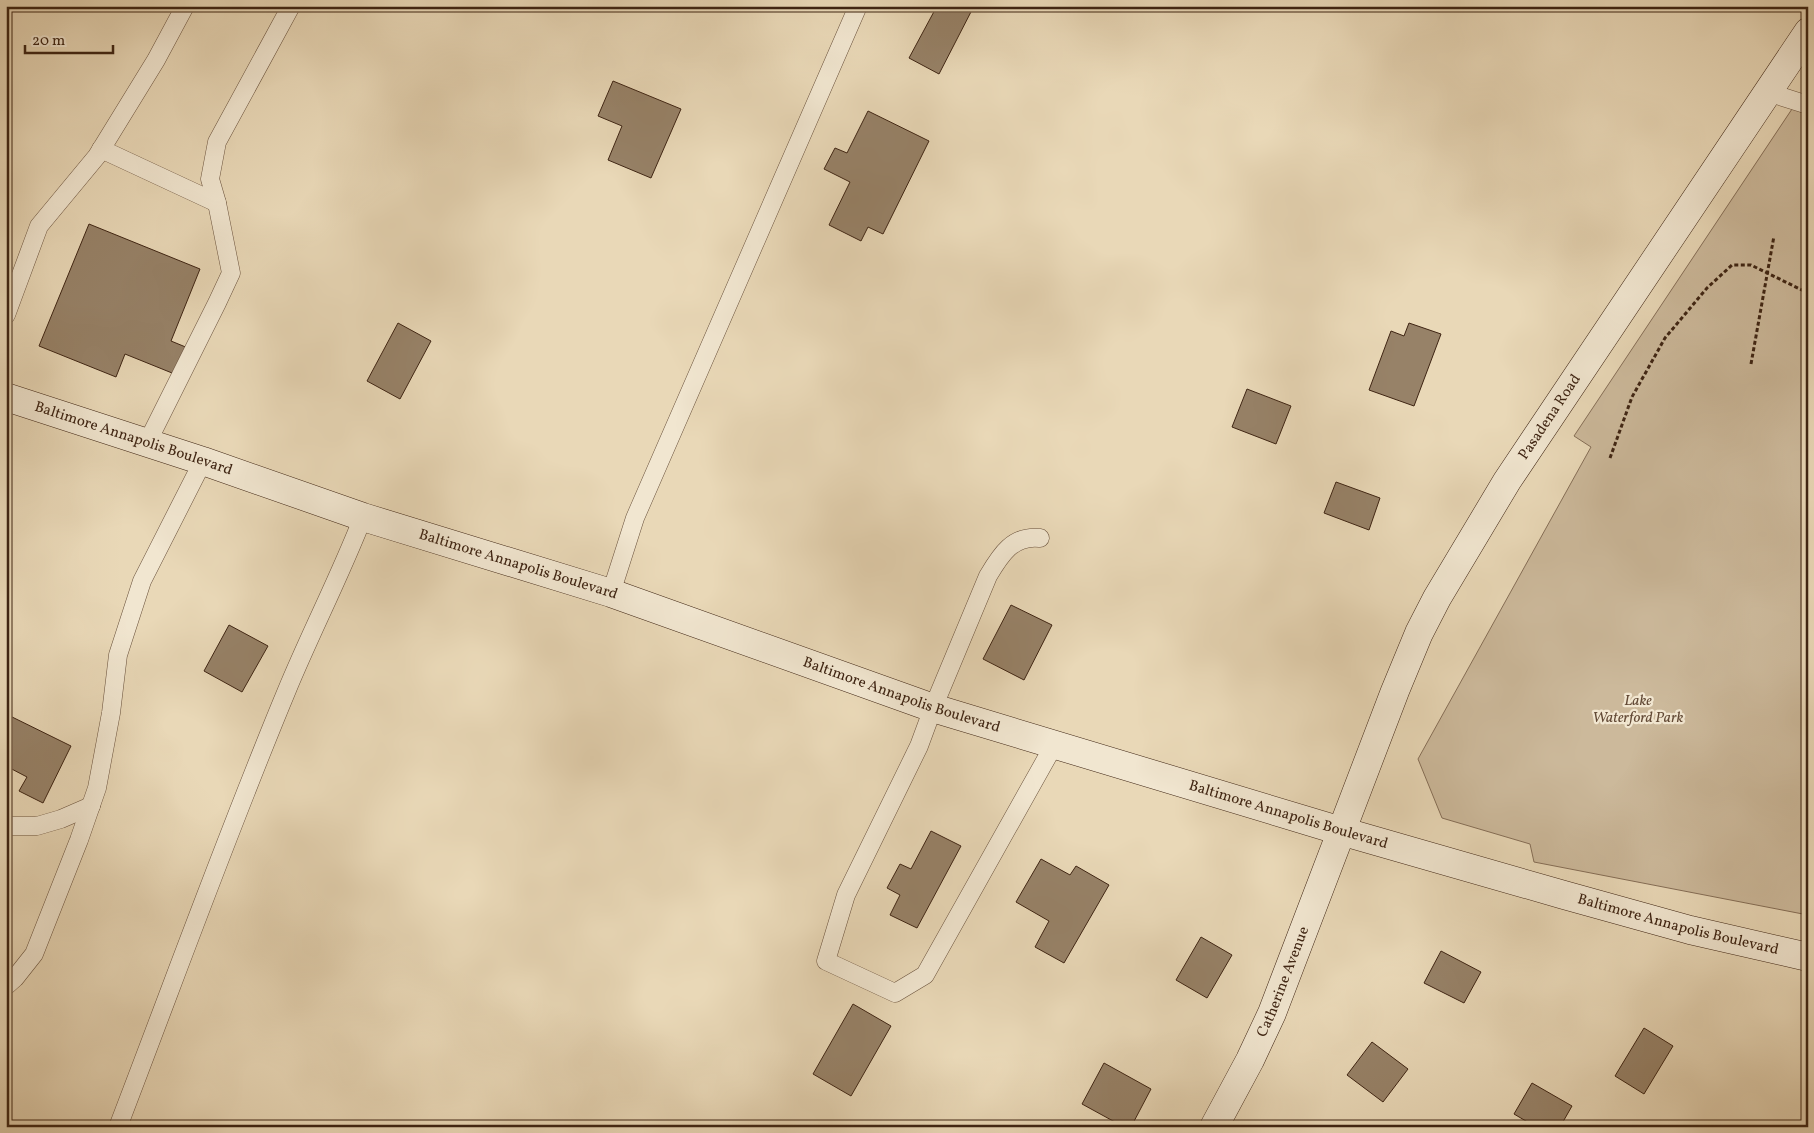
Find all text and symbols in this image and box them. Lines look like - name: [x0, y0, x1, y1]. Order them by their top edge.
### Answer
- scale bar: [25, 22, 112, 54]
- text: 20 m: [32, 31, 65, 52]
- street label: Pasadena Road: [1514, 370, 1586, 464]
- street label: Baltimore Annapolis Boulevard: [32, 396, 235, 481]
- street label: Baltimore Annapolis Boulevard: [416, 524, 621, 605]
- street label: Baltimore Annapolis Boulevard: [800, 652, 1003, 738]
- park label: Lake Waterford Park: [1593, 691, 1684, 729]
- street label: Baltimore Annapolis Boulevard: [1186, 775, 1391, 854]
- street label: Baltimore Annapolis Boulevard: [1575, 889, 1781, 960]
- street label: Catherine Avenue: [1252, 924, 1315, 1041]

